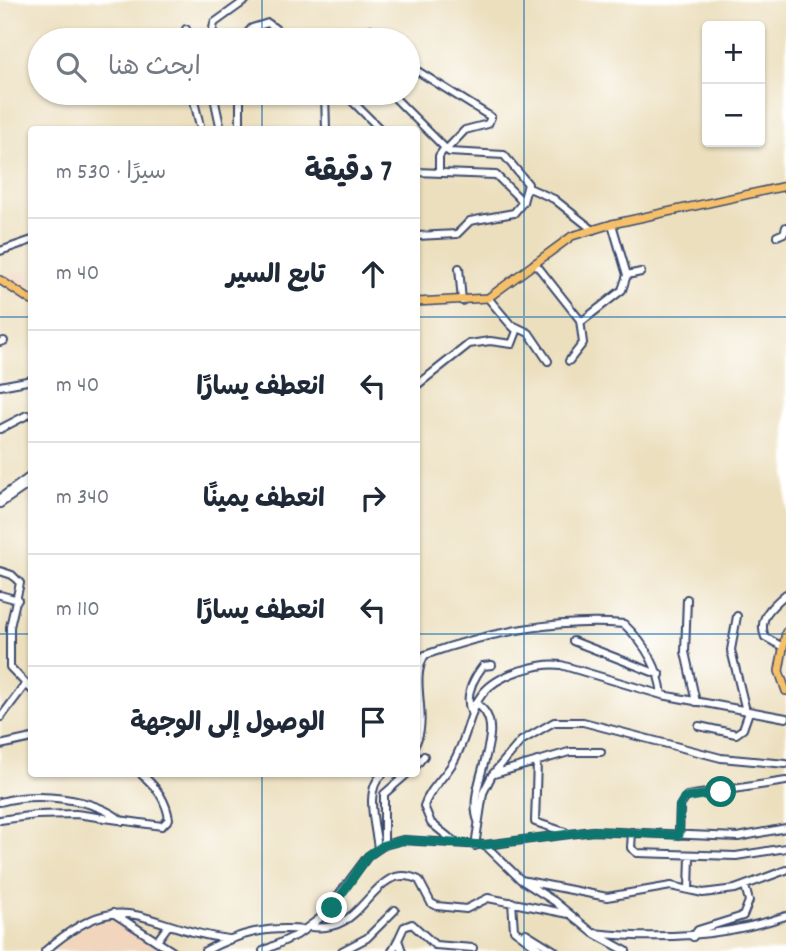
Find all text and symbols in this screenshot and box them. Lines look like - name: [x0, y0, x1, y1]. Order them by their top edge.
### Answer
- map controls: [702, 21, 765, 147]
- button: +: [702, 21, 765, 84]
- search box: [28, 28, 420, 105]
- icon: search: [52, 48, 90, 86]
- text: ابحث هنا: [108, 50, 201, 87]
- button: −: [702, 84, 765, 147]
- text: 7 دقيقة: [304, 153, 392, 196]
- text: سيرًا · 530 m: [56, 157, 166, 190]
- icon: ahead: [354, 255, 392, 293]
- text: 40 m: [56, 258, 99, 291]
- text: تابع السير: [226, 258, 325, 295]
- icon: left: [354, 367, 392, 405]
- text: 40 m: [56, 370, 99, 403]
- text: انعطف يسارًا: [196, 370, 325, 407]
- icon: right: [354, 479, 392, 517]
- text: 340 m: [56, 482, 109, 515]
- text: انعطف يمينًا: [203, 482, 325, 519]
- icon: left: [354, 591, 392, 629]
- text: 110 m: [56, 594, 100, 627]
- text: انعطف يسارًا: [196, 594, 325, 631]
- icon: arrive: [354, 703, 392, 741]
- text: الوصول إلى الوجهة: [130, 706, 325, 743]
- route start: [705, 776, 736, 807]
- route end: [316, 892, 347, 923]

